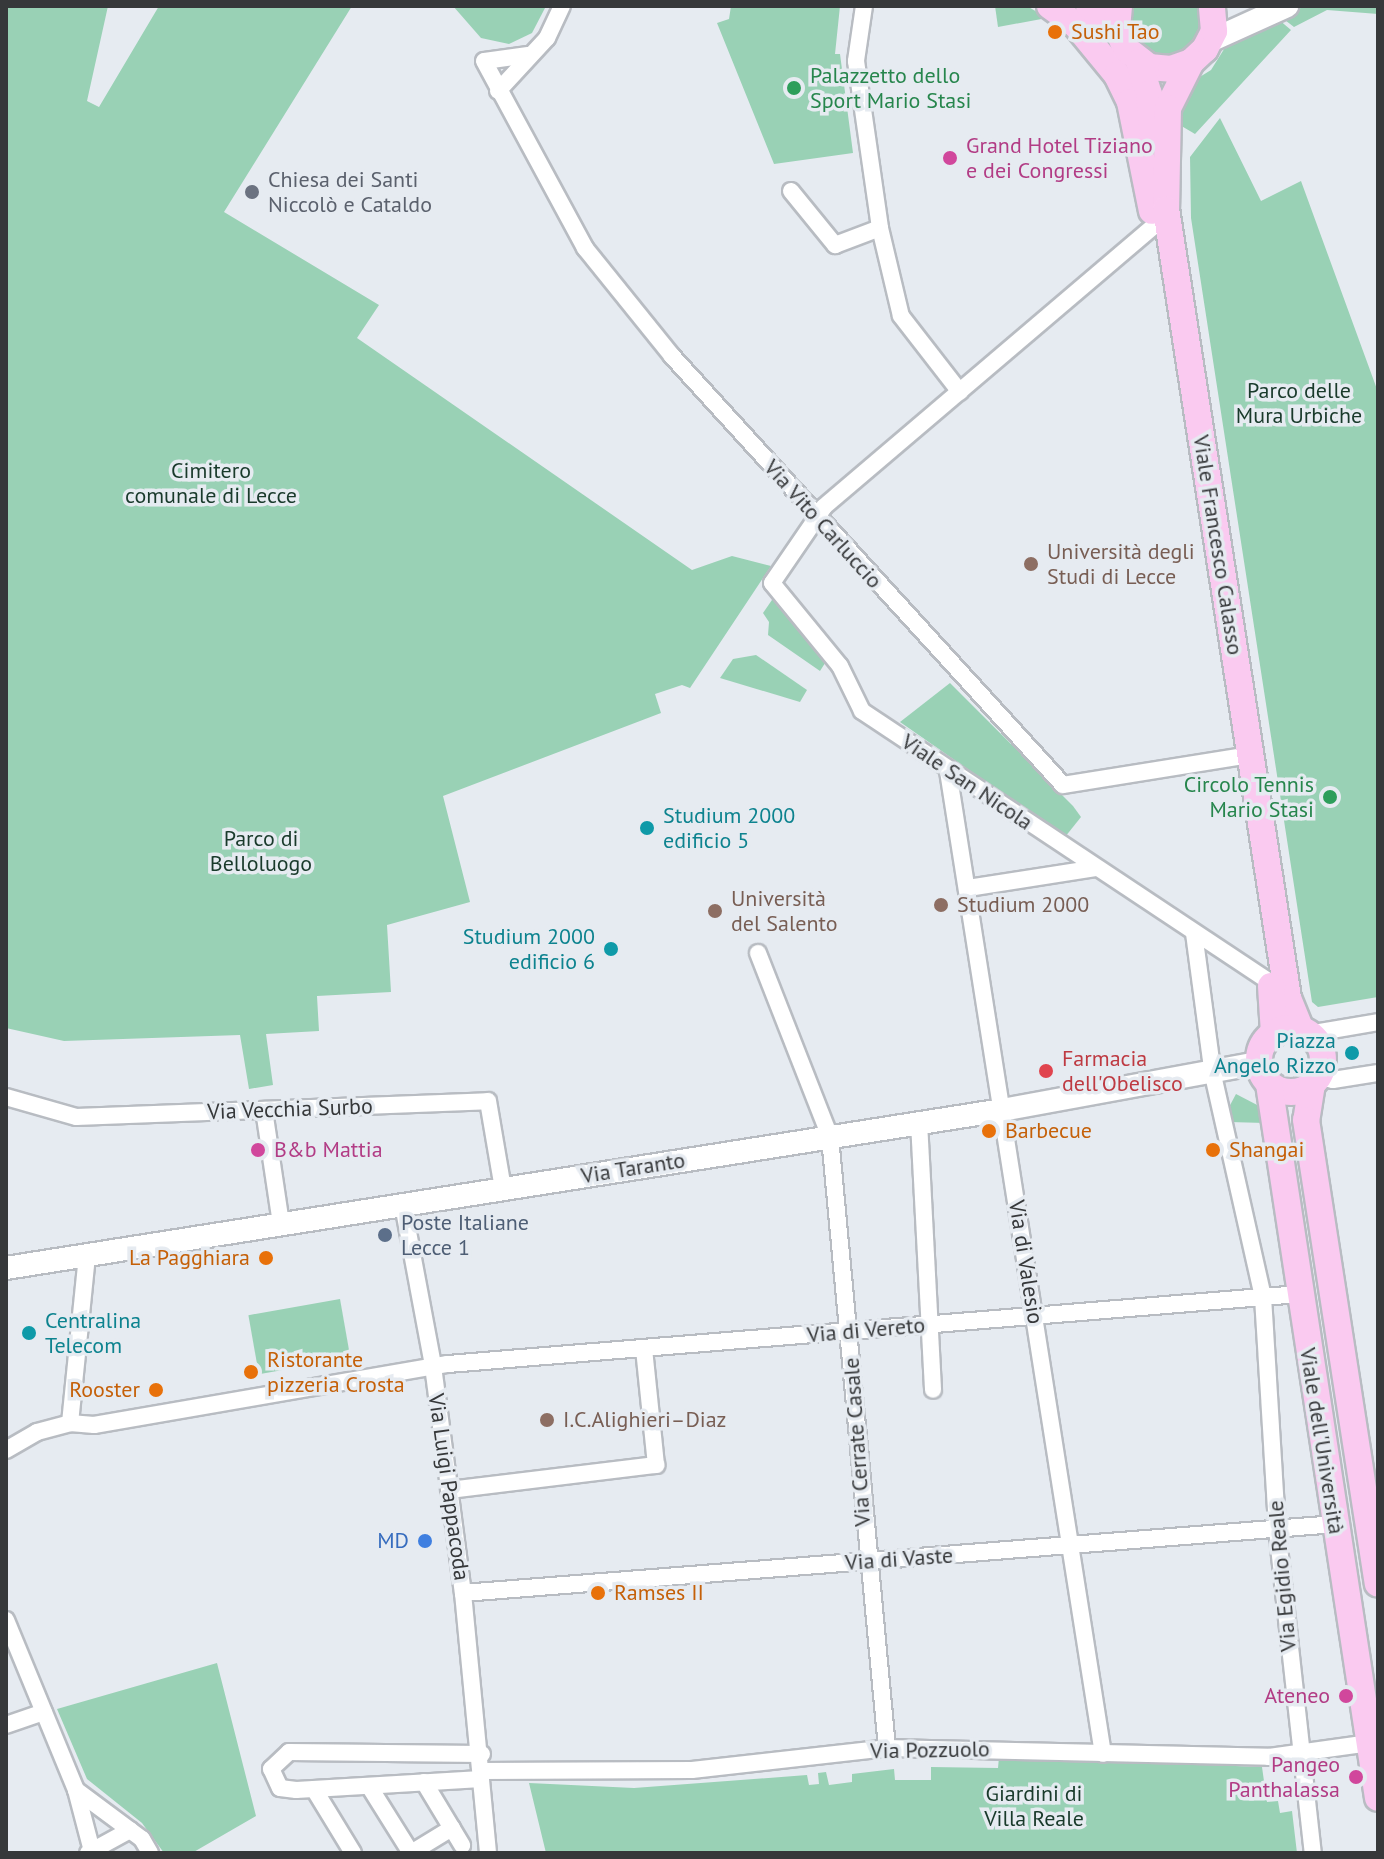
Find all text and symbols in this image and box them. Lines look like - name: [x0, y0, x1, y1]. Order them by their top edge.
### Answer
- place label: Sushi Tao: [1071, 19, 1160, 45]
- marker: Sushi Tao: [1046, 23, 1064, 41]
- place label: Palazzetto dello Sport Mario Stasi: [810, 62, 971, 114]
- marker: Palazzetto dello Sport Mario Stasi: [785, 79, 803, 97]
- place label: Grand Hotel Tiziano e dei Congressi: [966, 132, 1153, 184]
- marker: Grand Hotel Tiziano e dei Congressi: [941, 149, 959, 167]
- place label: Chiesa dei Santi Niccolò e Cataldo: [268, 166, 432, 218]
- marker: Chiesa dei Santi Niccolò e Cataldo: [243, 183, 261, 201]
- park label: Parco delle Mura Urbiche: [1236, 377, 1362, 428]
- street label: Viale Francesco Calasso: [1188, 433, 1248, 657]
- street label: Via Vito Carluccio: [758, 454, 888, 594]
- park label: Cimitero comunale di Lecce: [125, 457, 297, 508]
- place label: Università degli Studi di Lecce: [1047, 538, 1195, 590]
- marker: Università degli Studi di Lecce: [1022, 555, 1040, 573]
- street label: Viale San Nicola: [896, 728, 1038, 836]
- place label: Circolo Tennis Mario Stasi: [1183, 771, 1314, 822]
- marker: Circolo Tennis Mario Stasi: [1321, 788, 1339, 806]
- place label: Studium 2000 edificio 5: [663, 802, 795, 854]
- marker: Studium 2000 edificio 5: [638, 819, 656, 837]
- park label: Parco di Belloluogo: [210, 825, 312, 876]
- place label: Università del Salento: [731, 885, 838, 936]
- place label: Studium 2000: [957, 892, 1089, 918]
- marker: Studium 2000: [932, 896, 950, 914]
- marker: Università del Salento: [706, 902, 724, 920]
- place label: Studium 2000 edificio 6: [463, 923, 595, 974]
- marker: Studium 2000 edificio 6: [602, 940, 620, 958]
- place label: Piazza Angelo Rizzo: [1214, 1027, 1336, 1078]
- marker: Piazza Angelo Rizzo: [1343, 1044, 1361, 1062]
- place label: Farmacia dell'Obelisco: [1062, 1045, 1183, 1096]
- marker: Farmacia dell'Obelisco: [1037, 1062, 1055, 1080]
- street label: Via Vecchia Surbo: [207, 1093, 373, 1125]
- place label: Barbecue: [1005, 1118, 1092, 1144]
- marker: Barbecue: [980, 1122, 998, 1140]
- place label: B&b Mattia: [274, 1137, 383, 1163]
- place label: Shangai: [1229, 1137, 1304, 1163]
- marker: B&b Mattia: [249, 1141, 267, 1159]
- marker: Shangai: [1204, 1141, 1222, 1159]
- street label: Via Taranto: [579, 1147, 687, 1189]
- street label: Via di Valesio: [1003, 1198, 1049, 1326]
- place label: Poste Italiane Lecce 1: [401, 1209, 529, 1260]
- marker: Poste Italiane Lecce 1: [376, 1226, 394, 1244]
- place label: La Pagghiara: [129, 1245, 250, 1271]
- marker: La Pagghiara: [257, 1249, 275, 1267]
- place label: Centralina Telecom: [45, 1307, 141, 1358]
- street label: Via di Vereto: [806, 1312, 926, 1348]
- marker: Centralina Telecom: [20, 1324, 38, 1342]
- place label: Ristorante pizzeria Crosta: [267, 1346, 405, 1398]
- street label: Viale dell'Università: [1294, 1346, 1350, 1536]
- street label: Via Cerrate Casale: [838, 1357, 876, 1527]
- marker: Ristorante pizzeria Crosta: [242, 1363, 260, 1381]
- place label: Rooster: [69, 1377, 140, 1403]
- marker: Rooster: [147, 1381, 165, 1399]
- street label: Via Luigi Pappacoda: [423, 1392, 475, 1582]
- place label: I.C.Alighieri–Diaz: [563, 1407, 726, 1433]
- marker: I.C.Alighieri–Diaz: [538, 1411, 556, 1429]
- street label: Via Egidio Reale: [1262, 1499, 1302, 1653]
- place label: MD: [377, 1528, 409, 1554]
- marker: MD: [416, 1532, 434, 1550]
- street label: Via di Vaste: [844, 1542, 954, 1576]
- place label: Ramses II: [614, 1580, 704, 1606]
- marker: Ramses II: [589, 1584, 607, 1602]
- place label: Ateneo: [1264, 1683, 1330, 1709]
- marker: Ateneo: [1337, 1687, 1355, 1705]
- street label: Via Pozzuolo: [870, 1736, 990, 1764]
- place label: Pangeo Panthalassa: [1228, 1751, 1340, 1802]
- marker: Pangeo Panthalassa: [1347, 1768, 1365, 1786]
- park label: Giardini di Villa Reale: [984, 1780, 1084, 1832]

